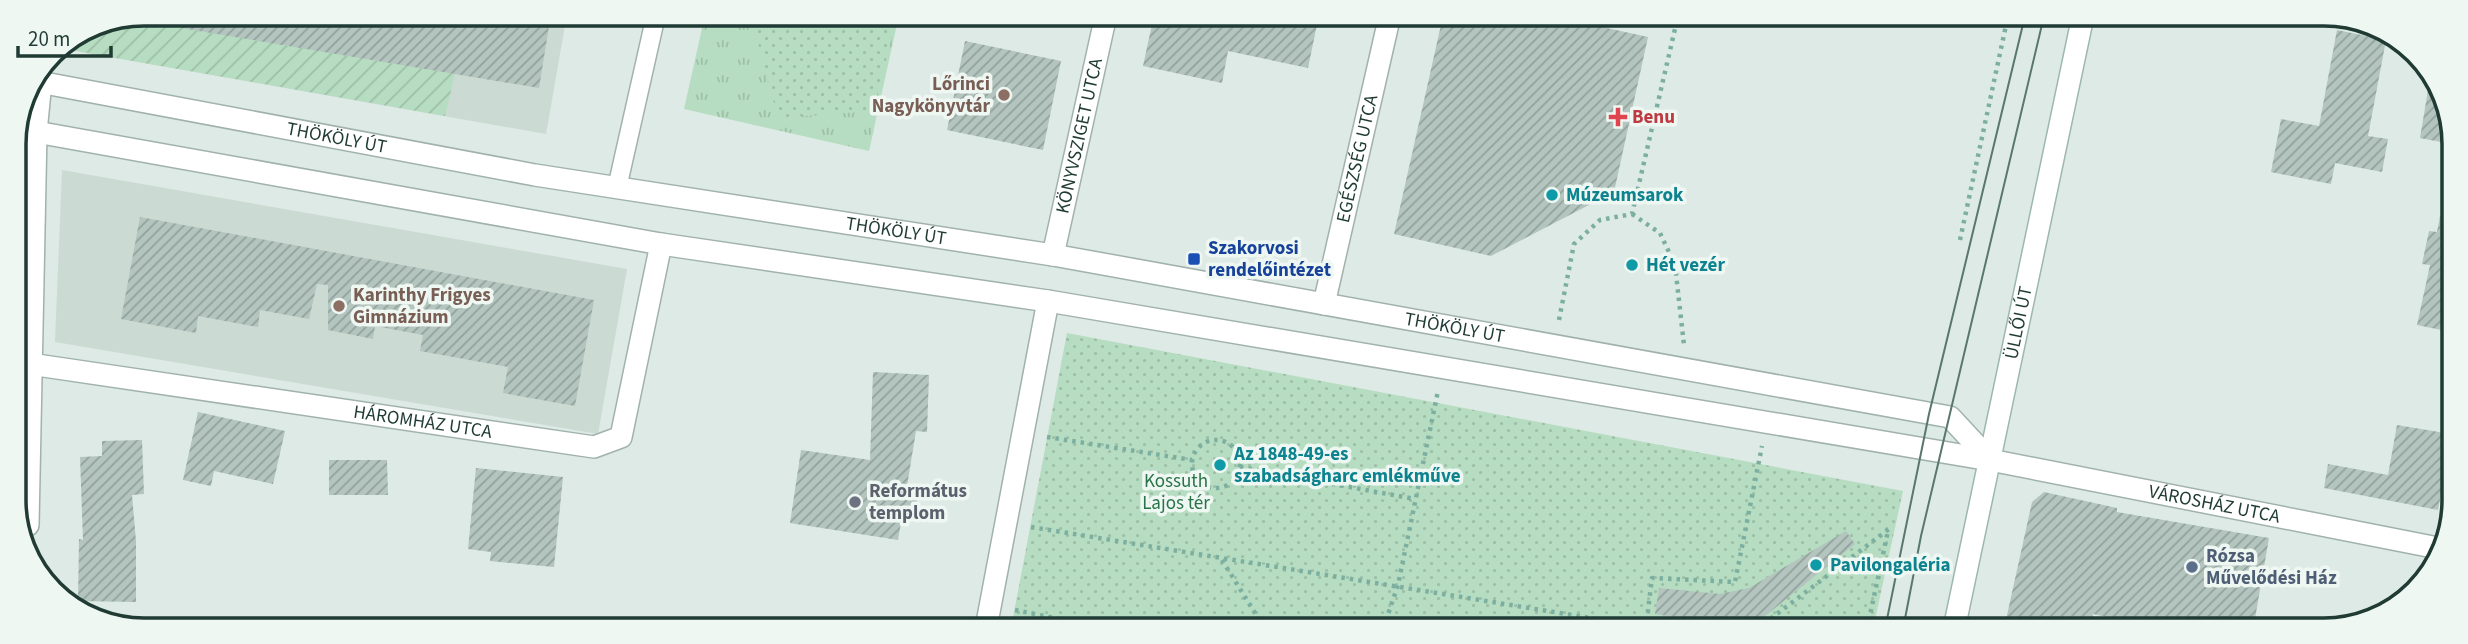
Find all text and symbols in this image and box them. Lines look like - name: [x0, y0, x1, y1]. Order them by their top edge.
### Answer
- scale bar: [18, 14, 110, 58]
- text: 20 m: [28, 24, 70, 54]
- street label: KÖNYVSZIGET UTCA: [1049, 55, 1110, 216]
- place label: Lőrinci Nagykönyvtár: [872, 71, 990, 120]
- marker: Lőrinci Nagykönyvtár: [996, 87, 1012, 103]
- street label: EGÉSZSÉG UTCA: [1329, 91, 1385, 225]
- place label: Benu: [1632, 104, 1675, 131]
- marker: Benu: [1610, 109, 1626, 125]
- street label: THÖKÖLY ÚT: [284, 115, 389, 160]
- place label: Múzeumsarok: [1566, 182, 1684, 209]
- marker: Múzeumsarok: [1544, 187, 1560, 203]
- street label: THÖKÖLY ÚT: [844, 210, 948, 252]
- place label: Szakorvosi rendelőintézet: [1208, 235, 1331, 284]
- marker: Szakorvosi rendelőintézet: [1186, 251, 1202, 267]
- place label: Hét vezér: [1646, 252, 1725, 279]
- marker: Hét vezér: [1624, 257, 1640, 273]
- place label: Karinthy Frigyes Gimnázium: [353, 282, 491, 331]
- street label: ÜLLŐI ÚT: [1998, 284, 2039, 362]
- marker: Karinthy Frigyes Gimnázium: [331, 298, 347, 314]
- street label: THÖKÖLY ÚT: [1402, 305, 1507, 350]
- street label: HÁROMHÁZ UTCA: [352, 398, 495, 445]
- place label: Az 1848-49-es szabadságharc emlékműve: [1233, 441, 1461, 490]
- marker: Az 1848-49-es szabadságharc emlékműve: [1212, 457, 1228, 473]
- park label: Kossuth Lajos tér: [1142, 468, 1210, 517]
- place label: Református templom: [869, 478, 967, 527]
- street label: VÁROSHÁZ UTCA: [2146, 478, 2283, 530]
- marker: Református templom: [847, 494, 863, 510]
- place label: Rózsa Művelődési Ház: [2206, 543, 2337, 592]
- place label: Pavilongaléria: [1830, 552, 1951, 579]
- marker: Pavilongaléria: [1808, 557, 1824, 573]
- marker: Rózsa Művelődési Ház: [2184, 559, 2200, 575]

